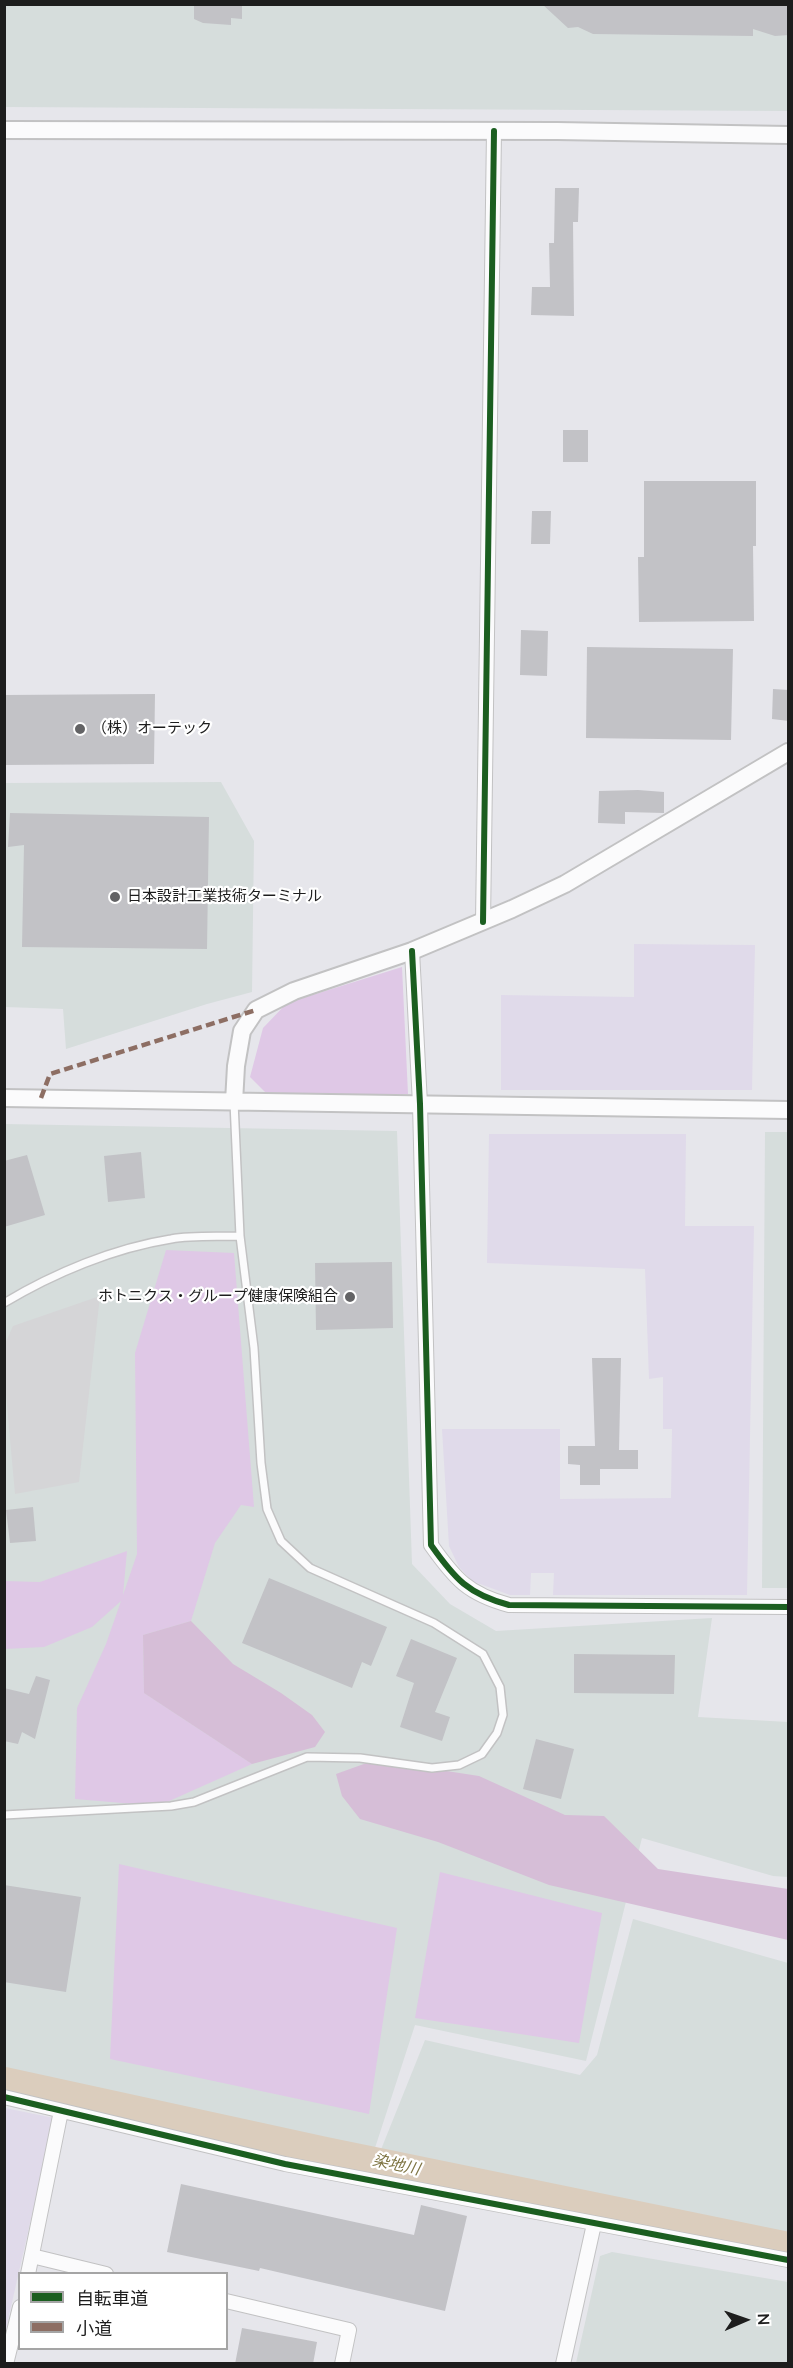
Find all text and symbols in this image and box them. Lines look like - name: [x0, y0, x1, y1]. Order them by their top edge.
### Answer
- place label: （株）オーテック: [92, 720, 212, 738]
- marker: （株）オーテック: [73, 722, 87, 736]
- place label: 日本設計工業技術ターミナル: [127, 888, 322, 906]
- marker: 日本設計工業技術ターミナル: [108, 890, 122, 904]
- place label: ホトニクス・グループ健康保険組合: [98, 1288, 338, 1306]
- marker: ホトニクス・グループ健康保険組合: [343, 1290, 357, 1304]
- water label: 染地川: [371, 2152, 421, 2180]
- legend: [18, 2272, 228, 2350]
- text: 自転車道: [76, 2287, 148, 2311]
- north arrow: [715, 2290, 775, 2350]
- text: N: [752, 2313, 774, 2326]
- text: 小道: [76, 2317, 112, 2341]

